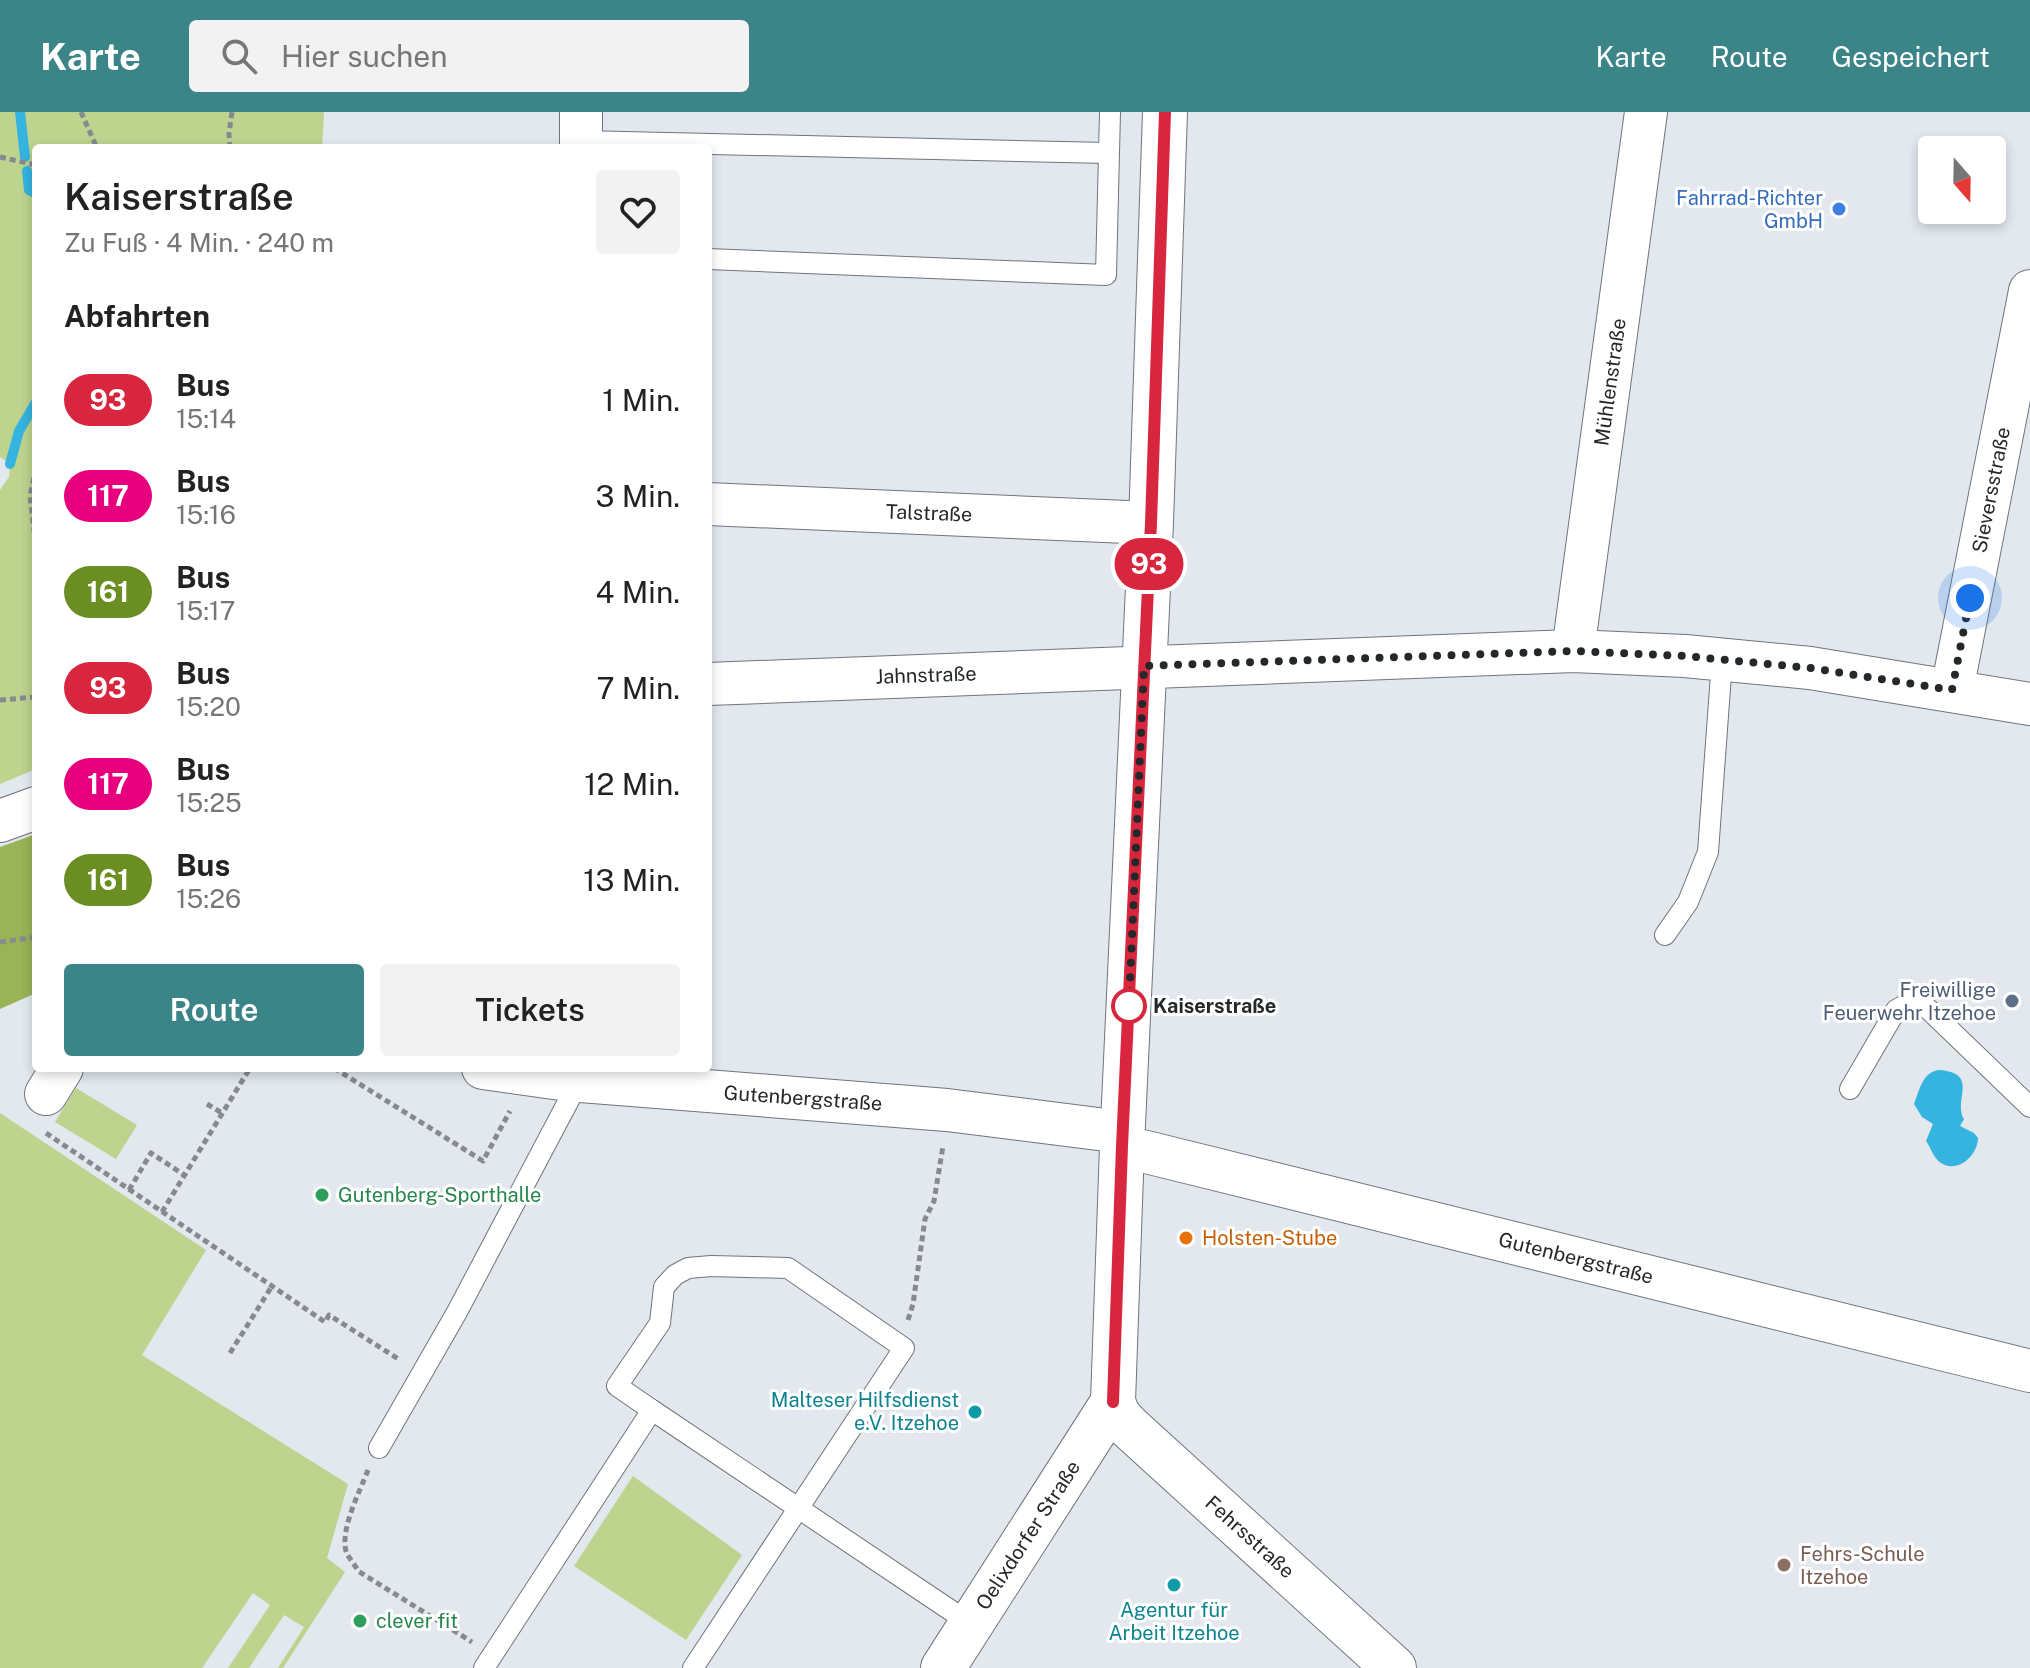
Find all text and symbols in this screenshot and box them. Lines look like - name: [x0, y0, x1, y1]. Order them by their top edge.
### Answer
- search box: [189, 20, 749, 92]
- text: Karte: [40, 34, 141, 79]
- icon: search: [217, 34, 261, 78]
- text: Hier suchen: [281, 38, 448, 74]
- text: Karte: [1595, 40, 1667, 73]
- text: Route: [1711, 40, 1788, 73]
- text: Gespeichert: [1832, 40, 1990, 73]
- north arrow: [1918, 136, 2006, 224]
- map controls: [1918, 136, 2006, 224]
- button: heart: [596, 170, 680, 254]
- text: Kaiserstraße: [64, 174, 294, 219]
- place label: Fahrrad-Richter GmbH: [1676, 186, 1823, 233]
- marker: Fahrrad-Richter GmbH: [1830, 200, 1848, 218]
- text: Zu Fuß · 4 Min. · 240 m: [64, 227, 334, 258]
- text: Abfahrten: [64, 298, 210, 334]
- street label: Mühlenstraße: [1589, 317, 1631, 447]
- text: Bus: [176, 367, 230, 403]
- text: 1 Min.: [602, 382, 680, 418]
- text: 93: [90, 383, 126, 416]
- text: 15:14: [176, 403, 236, 434]
- street label: Sieversstraße: [1967, 425, 2015, 555]
- text: Bus: [176, 463, 230, 499]
- text: 3 Min.: [596, 478, 680, 514]
- text: 117: [87, 479, 129, 512]
- text: 15:16: [176, 499, 236, 530]
- street label: Talstraße: [885, 499, 973, 527]
- line badge: 93: [1113, 538, 1185, 590]
- text: 93: [1131, 547, 1167, 580]
- text: Bus: [176, 559, 230, 595]
- text: 4 Min.: [596, 574, 680, 610]
- text: 161: [87, 575, 129, 608]
- your location: [1950, 578, 1990, 618]
- text: 15:17: [176, 595, 235, 626]
- text: Bus: [176, 655, 230, 691]
- street label: Jahnstraße: [875, 661, 977, 689]
- text: 7 Min.: [596, 670, 680, 706]
- text: 93: [90, 671, 126, 704]
- text: 15:20: [176, 691, 241, 722]
- text: Bus: [176, 751, 230, 787]
- text: 12 Min.: [584, 766, 680, 802]
- text: 117: [87, 767, 129, 800]
- text: 15:25: [176, 787, 242, 818]
- text: Bus: [176, 847, 230, 883]
- text: 13 Min.: [583, 862, 680, 898]
- text: 161: [87, 863, 129, 896]
- text: 15:26: [176, 883, 241, 914]
- button: Route: [64, 964, 364, 1056]
- button: Tickets: [380, 964, 680, 1056]
- place label: Freiwillige Feuerwehr Itzehoe: [1823, 978, 1996, 1025]
- marker: Kaiserstraße: [1112, 989, 1146, 1023]
- marker: Freiwillige Feuerwehr Itzehoe: [2003, 992, 2021, 1010]
- place label: Kaiserstraße: [1153, 994, 1276, 1018]
- street label: Gutenbergstraße: [723, 1080, 883, 1116]
- place label: Gutenberg-Sporthalle: [338, 1183, 541, 1207]
- marker: Gutenberg-Sporthalle: [313, 1186, 331, 1204]
- place label: Holsten-Stube: [1202, 1226, 1337, 1250]
- street label: Gutenbergstraße: [1496, 1227, 1656, 1289]
- marker: Holsten-Stube: [1177, 1229, 1195, 1247]
- place label: Malteser Hilfsdienst e.V. Itzehoe: [771, 1388, 959, 1435]
- marker: Malteser Hilfsdienst e.V. Itzehoe: [966, 1403, 984, 1421]
- street label: Oelixdorfer Straße: [971, 1456, 1085, 1614]
- street label: Fehrsstraße: [1201, 1491, 1299, 1583]
- place label: Fehrs-Schule Itzehoe: [1800, 1542, 1924, 1589]
- marker: Fehrs-Schule Itzehoe: [1775, 1556, 1793, 1574]
- marker: Agentur für Arbeit Itzehoe: [1165, 1576, 1183, 1594]
- place label: Agentur für Arbeit Itzehoe: [1108, 1598, 1240, 1645]
- place label: clever fit: [376, 1609, 458, 1633]
- marker: clever fit: [351, 1612, 369, 1630]

